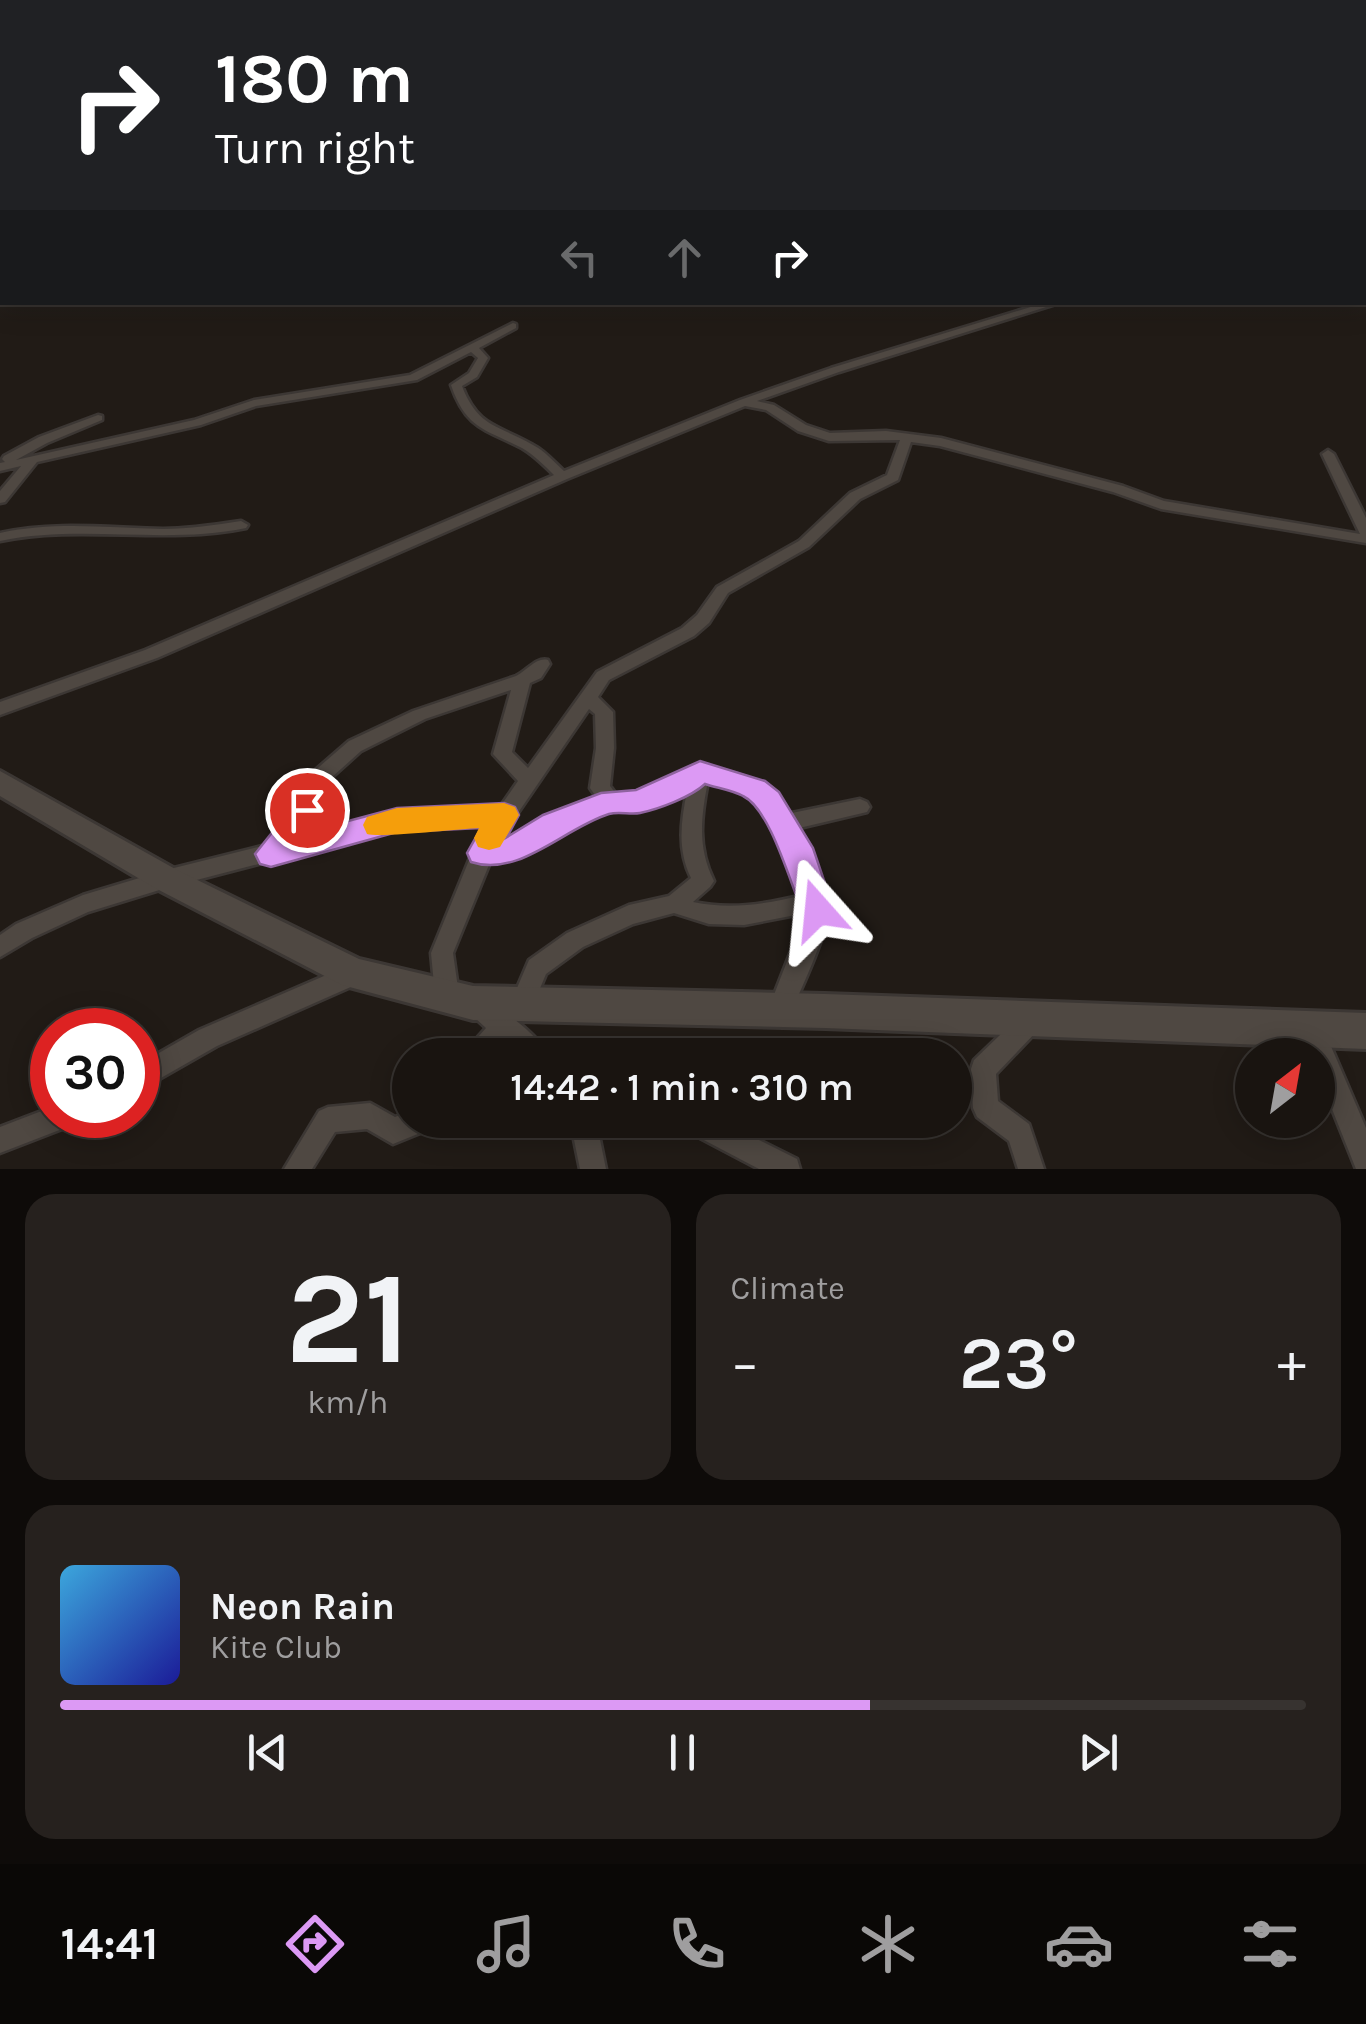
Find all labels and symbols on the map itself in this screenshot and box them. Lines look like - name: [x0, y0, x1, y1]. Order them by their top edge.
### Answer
- pin: [265, 768, 350, 853]
- position arrow: [766, 858, 870, 962]
- speed limit sign: 30: [30, 1008, 160, 1138]
- north arrow: [1235, 1038, 1335, 1138]

